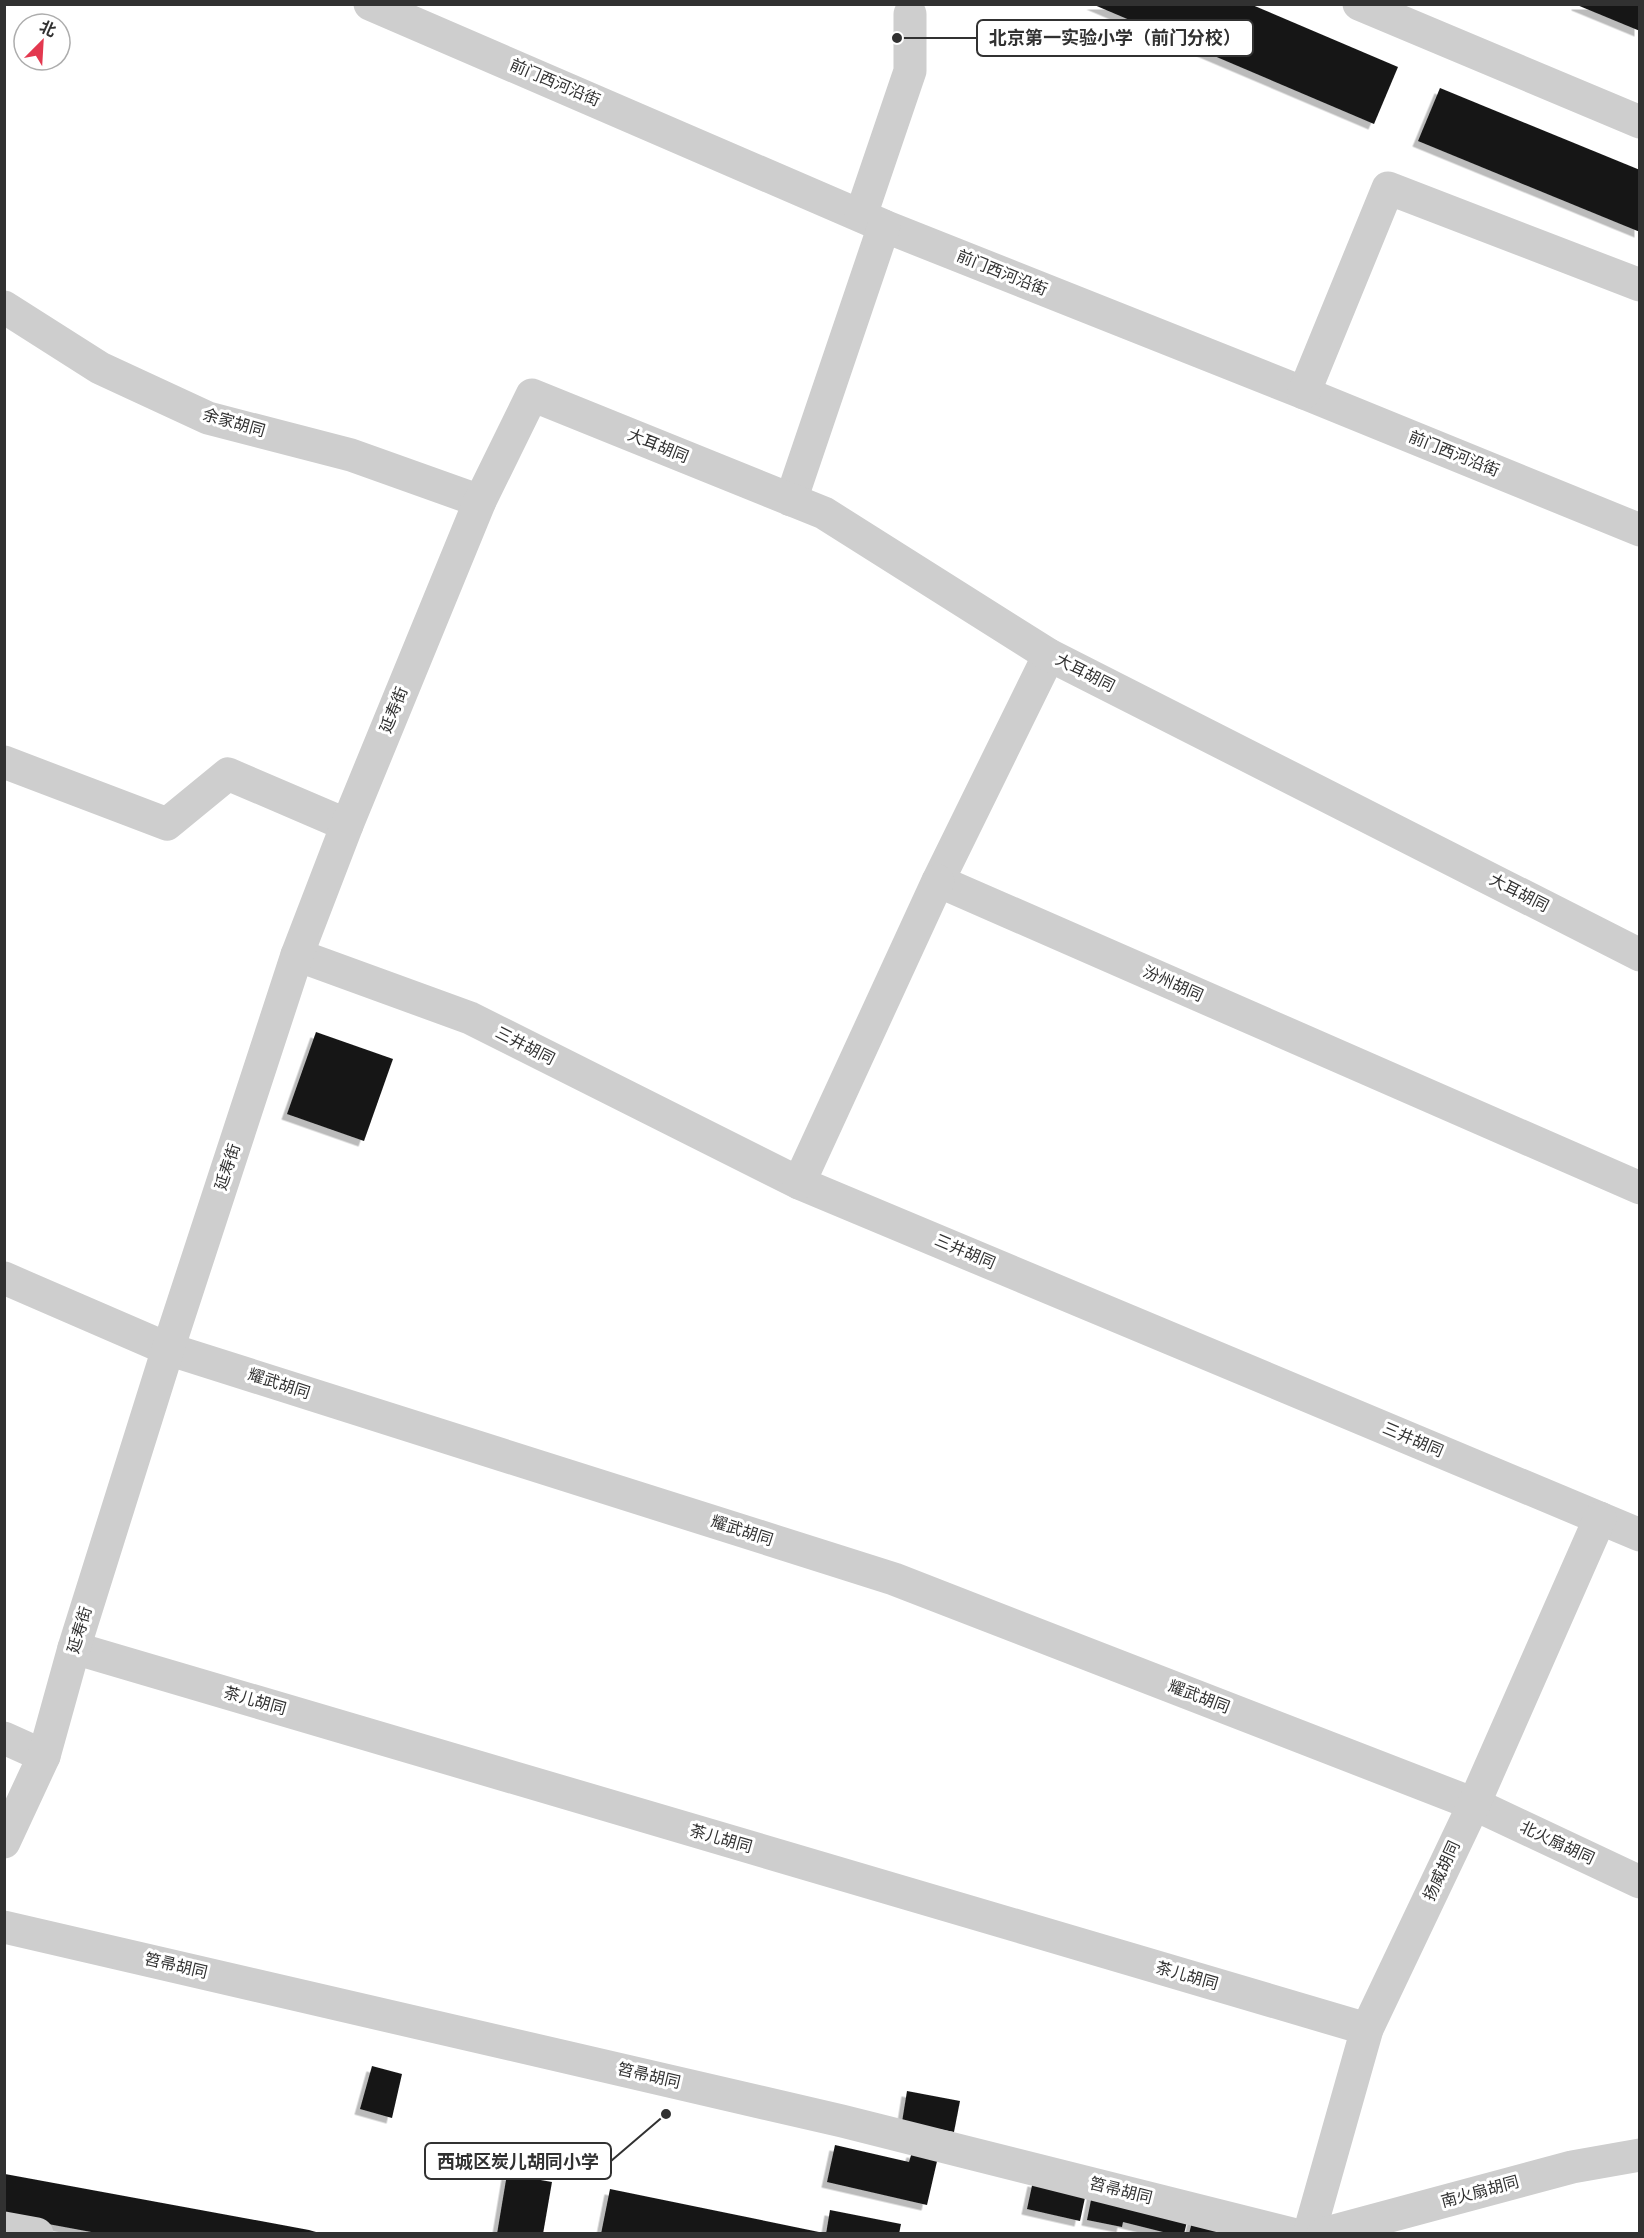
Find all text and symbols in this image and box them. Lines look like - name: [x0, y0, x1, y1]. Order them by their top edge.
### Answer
- north arrow: [12, 12, 72, 72]
- text: 北: [36, 16, 59, 43]
- callout: 北京第一实验小学（前门分校）: [977, 20, 1253, 56]
- text: 北京第一实验小学（前门分校）: [989, 26, 1241, 50]
- street label: 前门西河沿街: [507, 54, 603, 112]
- street label: 前门西河沿街: [953, 245, 1051, 301]
- street label: 余家胡同: [200, 404, 268, 442]
- street label: 大耳胡同: [624, 424, 692, 468]
- street label: 前门西河沿街: [1405, 426, 1503, 482]
- street label: 大耳胡同: [1051, 649, 1119, 697]
- street label: 延寿街: [375, 684, 413, 736]
- street label: 大耳胡同: [1485, 869, 1553, 917]
- street label: 汾州胡同: [1139, 961, 1207, 1007]
- street label: 三井胡同: [491, 1022, 559, 1070]
- street label: 延寿街: [210, 1141, 246, 1193]
- street label: 三井胡同: [931, 1229, 999, 1275]
- street label: 耀武胡同: [245, 1364, 313, 1404]
- street label: 三井胡同: [1379, 1417, 1447, 1463]
- street label: 耀武胡同: [708, 1511, 776, 1551]
- street label: 延寿街: [62, 1604, 98, 1656]
- street label: 耀武胡同: [1165, 1675, 1233, 1719]
- street label: 茶儿胡同: [221, 1682, 289, 1720]
- street label: 北火扇胡同: [1516, 1816, 1598, 1870]
- street label: 茶儿胡同: [687, 1820, 755, 1858]
- street label: 扬威胡同: [1419, 1837, 1465, 1905]
- street label: 笤帚胡同: [142, 1948, 210, 1984]
- street label: 茶儿胡同: [1153, 1957, 1221, 1995]
- street label: 笤帚胡同: [615, 2058, 683, 2094]
- callout: 西城区炭儿胡同小学: [425, 2143, 611, 2179]
- text: 西城区炭儿胡同小学: [437, 2150, 599, 2174]
- street label: 南火扇胡同: [1439, 2171, 1521, 2213]
- street label: 笤帚胡同: [1087, 2173, 1155, 2209]

